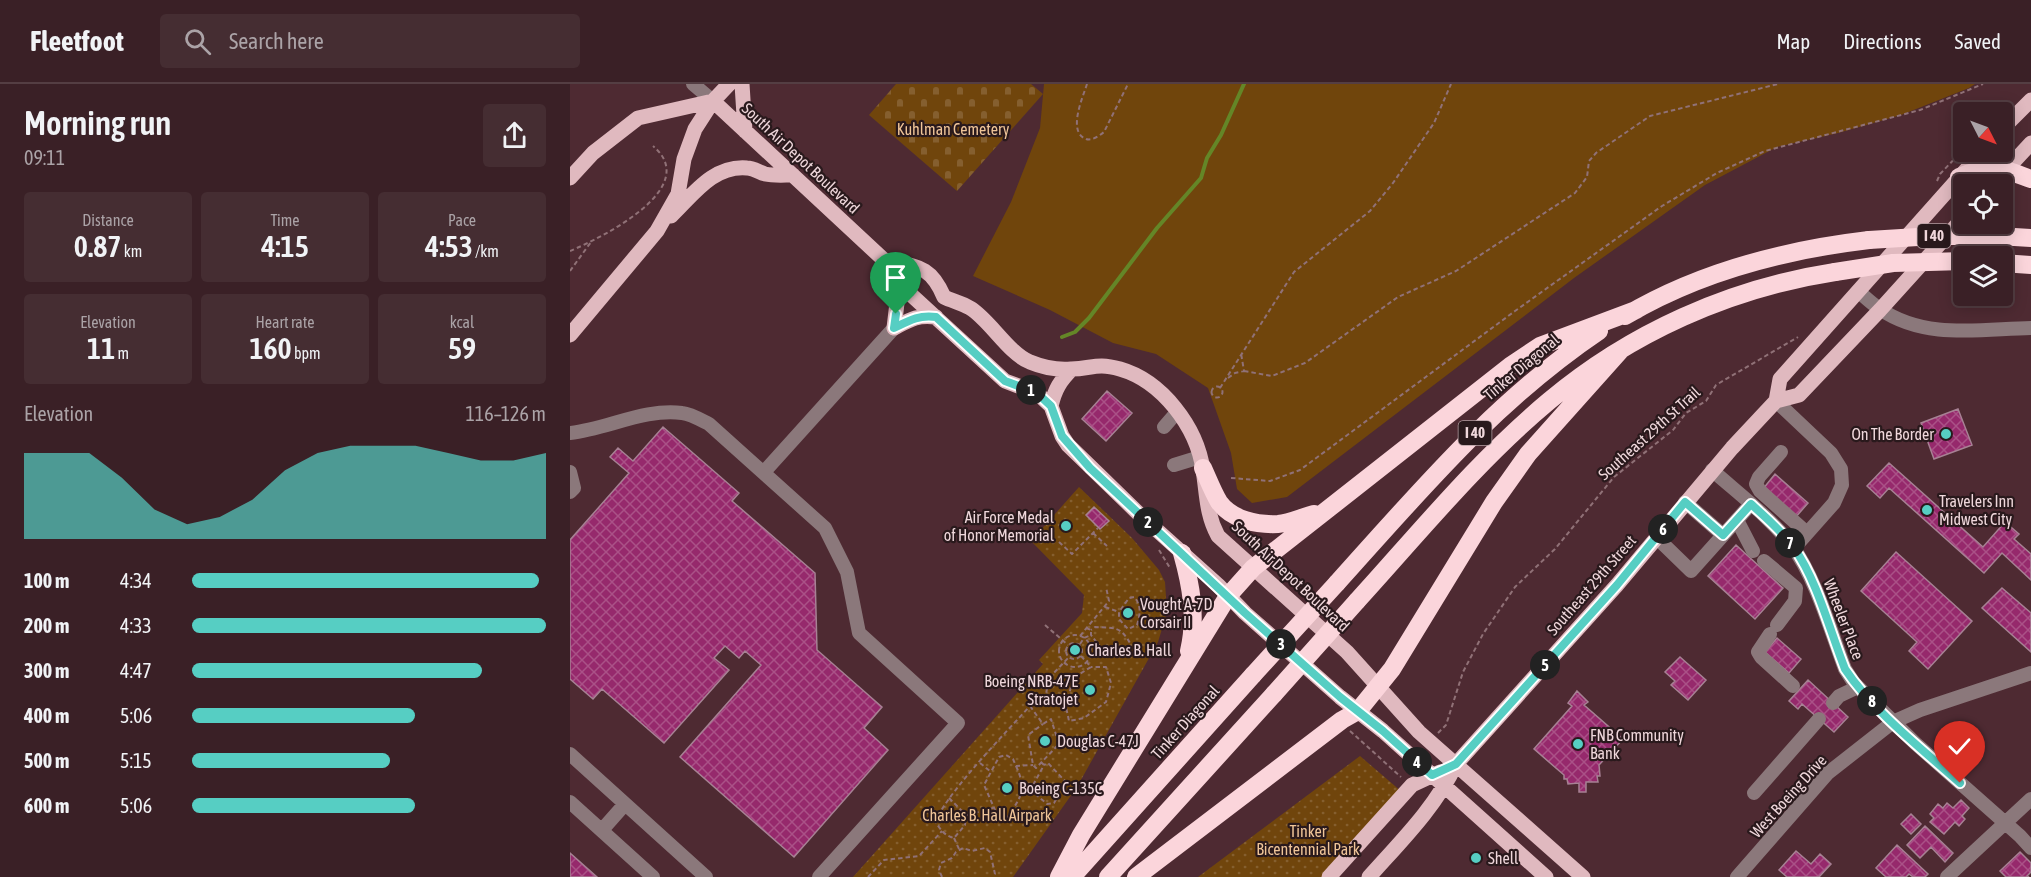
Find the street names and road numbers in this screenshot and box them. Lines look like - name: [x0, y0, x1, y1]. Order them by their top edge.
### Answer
- street label: South Air Depot Boulevard: [738, 99, 863, 218]
- road number: I 40: [1918, 224, 1950, 248]
- street label: Tinker Diagonal: [1480, 330, 1563, 404]
- street label: Southeast 29th St Trail: [1595, 382, 1704, 483]
- road number: I 40: [1458, 421, 1492, 445]
- street label: South Air Depot Boulevard: [1228, 517, 1353, 636]
- street label: Southeast 29th Street: [1543, 531, 1639, 639]
- street label: Wheeler Place: [1820, 576, 1868, 662]
- street label: Tinker Diagonal: [1147, 681, 1224, 763]
- street label: West Boeing Drive: [1746, 751, 1830, 842]

